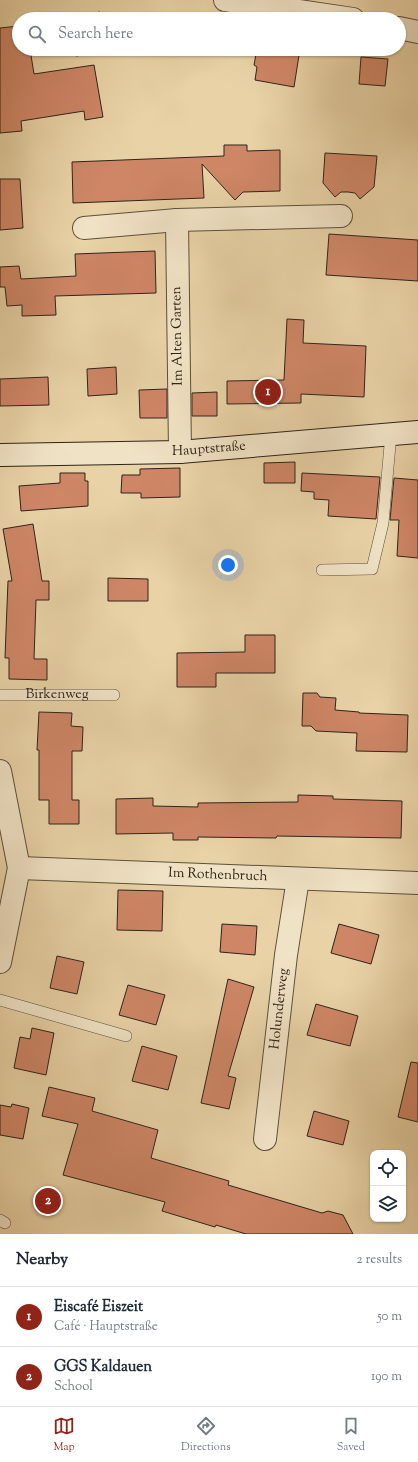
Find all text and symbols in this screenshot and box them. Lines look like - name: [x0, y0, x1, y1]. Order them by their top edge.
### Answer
- search box: [12, 12, 406, 56]
- icon: search: [26, 23, 48, 45]
- text: Search here: [58, 24, 133, 45]
- street label: Im Alten Garten: [167, 286, 189, 386]
- pin: 1: [255, 377, 281, 407]
- street label: Hauptstraße: [172, 437, 247, 462]
- your location: [218, 555, 238, 575]
- street label: Birkenweg: [25, 685, 89, 705]
- street label: Im Rothenbruch: [168, 864, 268, 887]
- street label: Holunderweg: [265, 967, 294, 1051]
- map controls: [370, 1150, 406, 1222]
- button: locate: [370, 1150, 406, 1186]
- pin: 2: [35, 1186, 61, 1216]
- button: layers: [370, 1186, 406, 1222]
- text: Nearby: [16, 1248, 68, 1272]
- text: 2 results: [357, 1251, 402, 1269]
- text: Eiscafé Eiszeit: [54, 1297, 143, 1318]
- text: 1: [27, 1308, 31, 1326]
- text: 50 m: [377, 1308, 402, 1326]
- text: Café · Hauptstraße: [54, 1318, 158, 1336]
- text: GGS Kaldauen: [54, 1357, 152, 1378]
- text: 2: [26, 1368, 32, 1386]
- text: 190 m: [371, 1368, 402, 1386]
- text: School: [54, 1378, 93, 1396]
- tab: Map: [53, 1415, 75, 1455]
- tab: Directions: [181, 1415, 231, 1455]
- tab: Saved: [337, 1415, 365, 1455]

